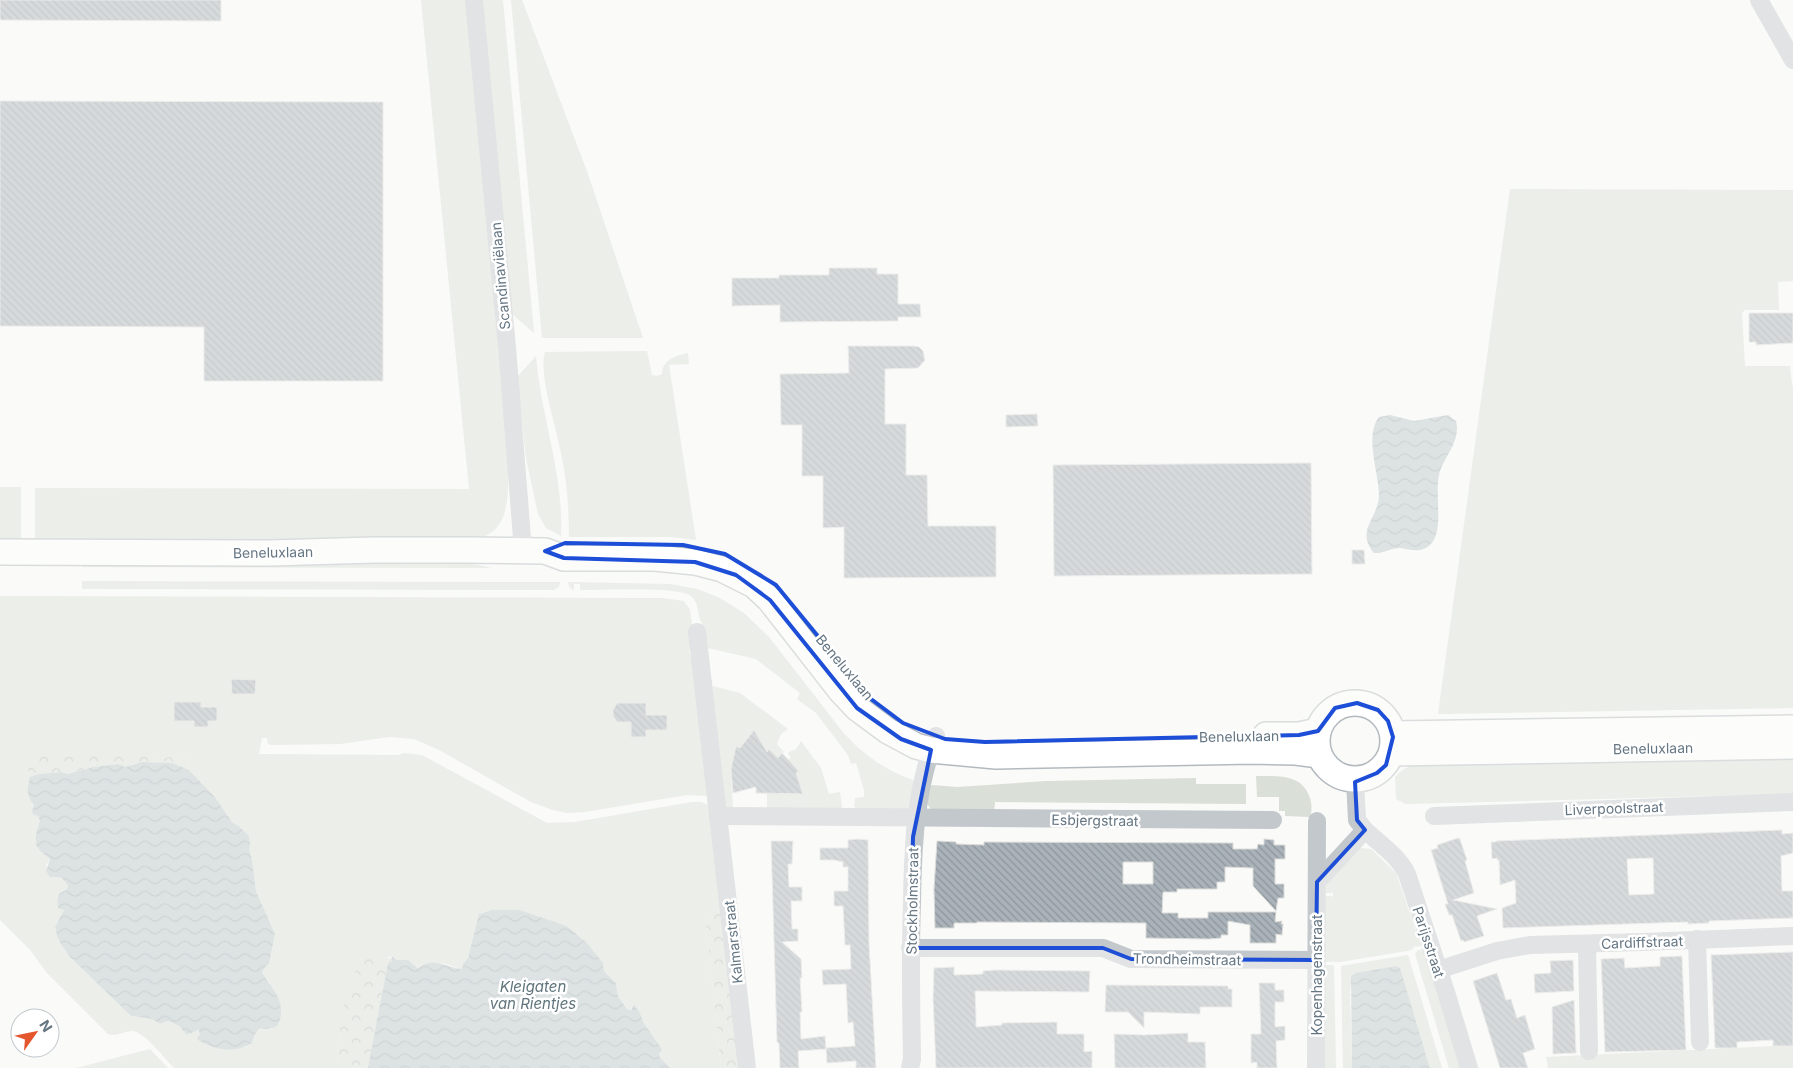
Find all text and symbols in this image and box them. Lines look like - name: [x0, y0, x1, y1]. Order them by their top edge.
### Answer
- street label: Scandinaviëlaan: [487, 221, 513, 331]
- street label: Beneluxlaan: [233, 543, 313, 561]
- street label: Beneluxlaan: [813, 631, 877, 703]
- street label: Beneluxlaan: [1199, 727, 1279, 745]
- street label: Beneluxlaan: [1613, 739, 1693, 757]
- street label: Liverpoolstraat: [1564, 798, 1664, 818]
- street label: Esbjergstraat: [1051, 811, 1139, 829]
- street label: Stockholmstraat: [903, 847, 921, 955]
- street label: Kalmarstraat: [720, 899, 746, 984]
- street label: Parijsstraat: [1409, 904, 1449, 980]
- street label: Kopenhagenstraat: [1308, 914, 1325, 1035]
- street label: Cardiffstraat: [1601, 932, 1684, 952]
- street label: Trondheimstraat: [1133, 950, 1242, 968]
- water label: Kleigaten van Rientjes: [490, 977, 576, 1013]
- north arrow: [10, 1008, 60, 1058]
- text: N: [36, 1017, 56, 1035]

